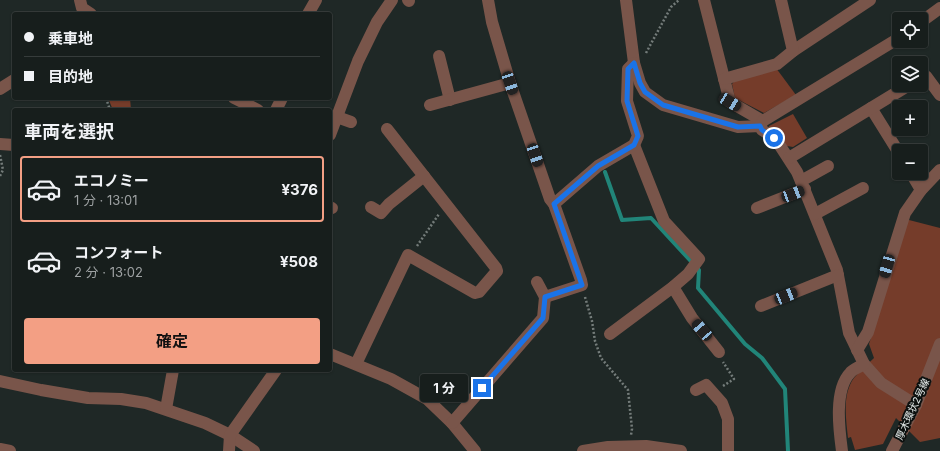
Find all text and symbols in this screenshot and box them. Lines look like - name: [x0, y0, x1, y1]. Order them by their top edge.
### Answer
- map controls: [892, 12, 928, 180]
- button: locate: [892, 12, 928, 48]
- text: 乗車地: [48, 29, 93, 48]
- button: layers: [892, 56, 928, 92]
- text: 目的地: [48, 67, 93, 86]
- car: [500, 70, 520, 96]
- car: [717, 91, 743, 113]
- button: +: [892, 100, 928, 136]
- text: 車両を選択: [24, 121, 114, 142]
- route start: [765, 129, 783, 147]
- car: [525, 142, 545, 168]
- button: −: [892, 144, 928, 180]
- icon: car: [26, 171, 62, 207]
- text: エコノミー: [74, 171, 149, 190]
- text: ¥376: [282, 180, 318, 199]
- car: [780, 184, 806, 204]
- text: 1 分 · 13:01: [74, 192, 138, 208]
- icon: car: [26, 243, 62, 279]
- text: コンフォート: [74, 243, 164, 262]
- text: ¥508: [280, 252, 318, 271]
- car: [878, 253, 896, 279]
- text: 2 分 · 13:02: [74, 264, 143, 280]
- car: [773, 286, 799, 306]
- car: [690, 317, 714, 343]
- button: 確定: [24, 318, 320, 364]
- callout: 1 分: [420, 374, 468, 402]
- street label: 厚木環状2号線: [893, 377, 931, 441]
- route end: [473, 379, 491, 397]
- text: 1 分: [433, 380, 455, 396]

